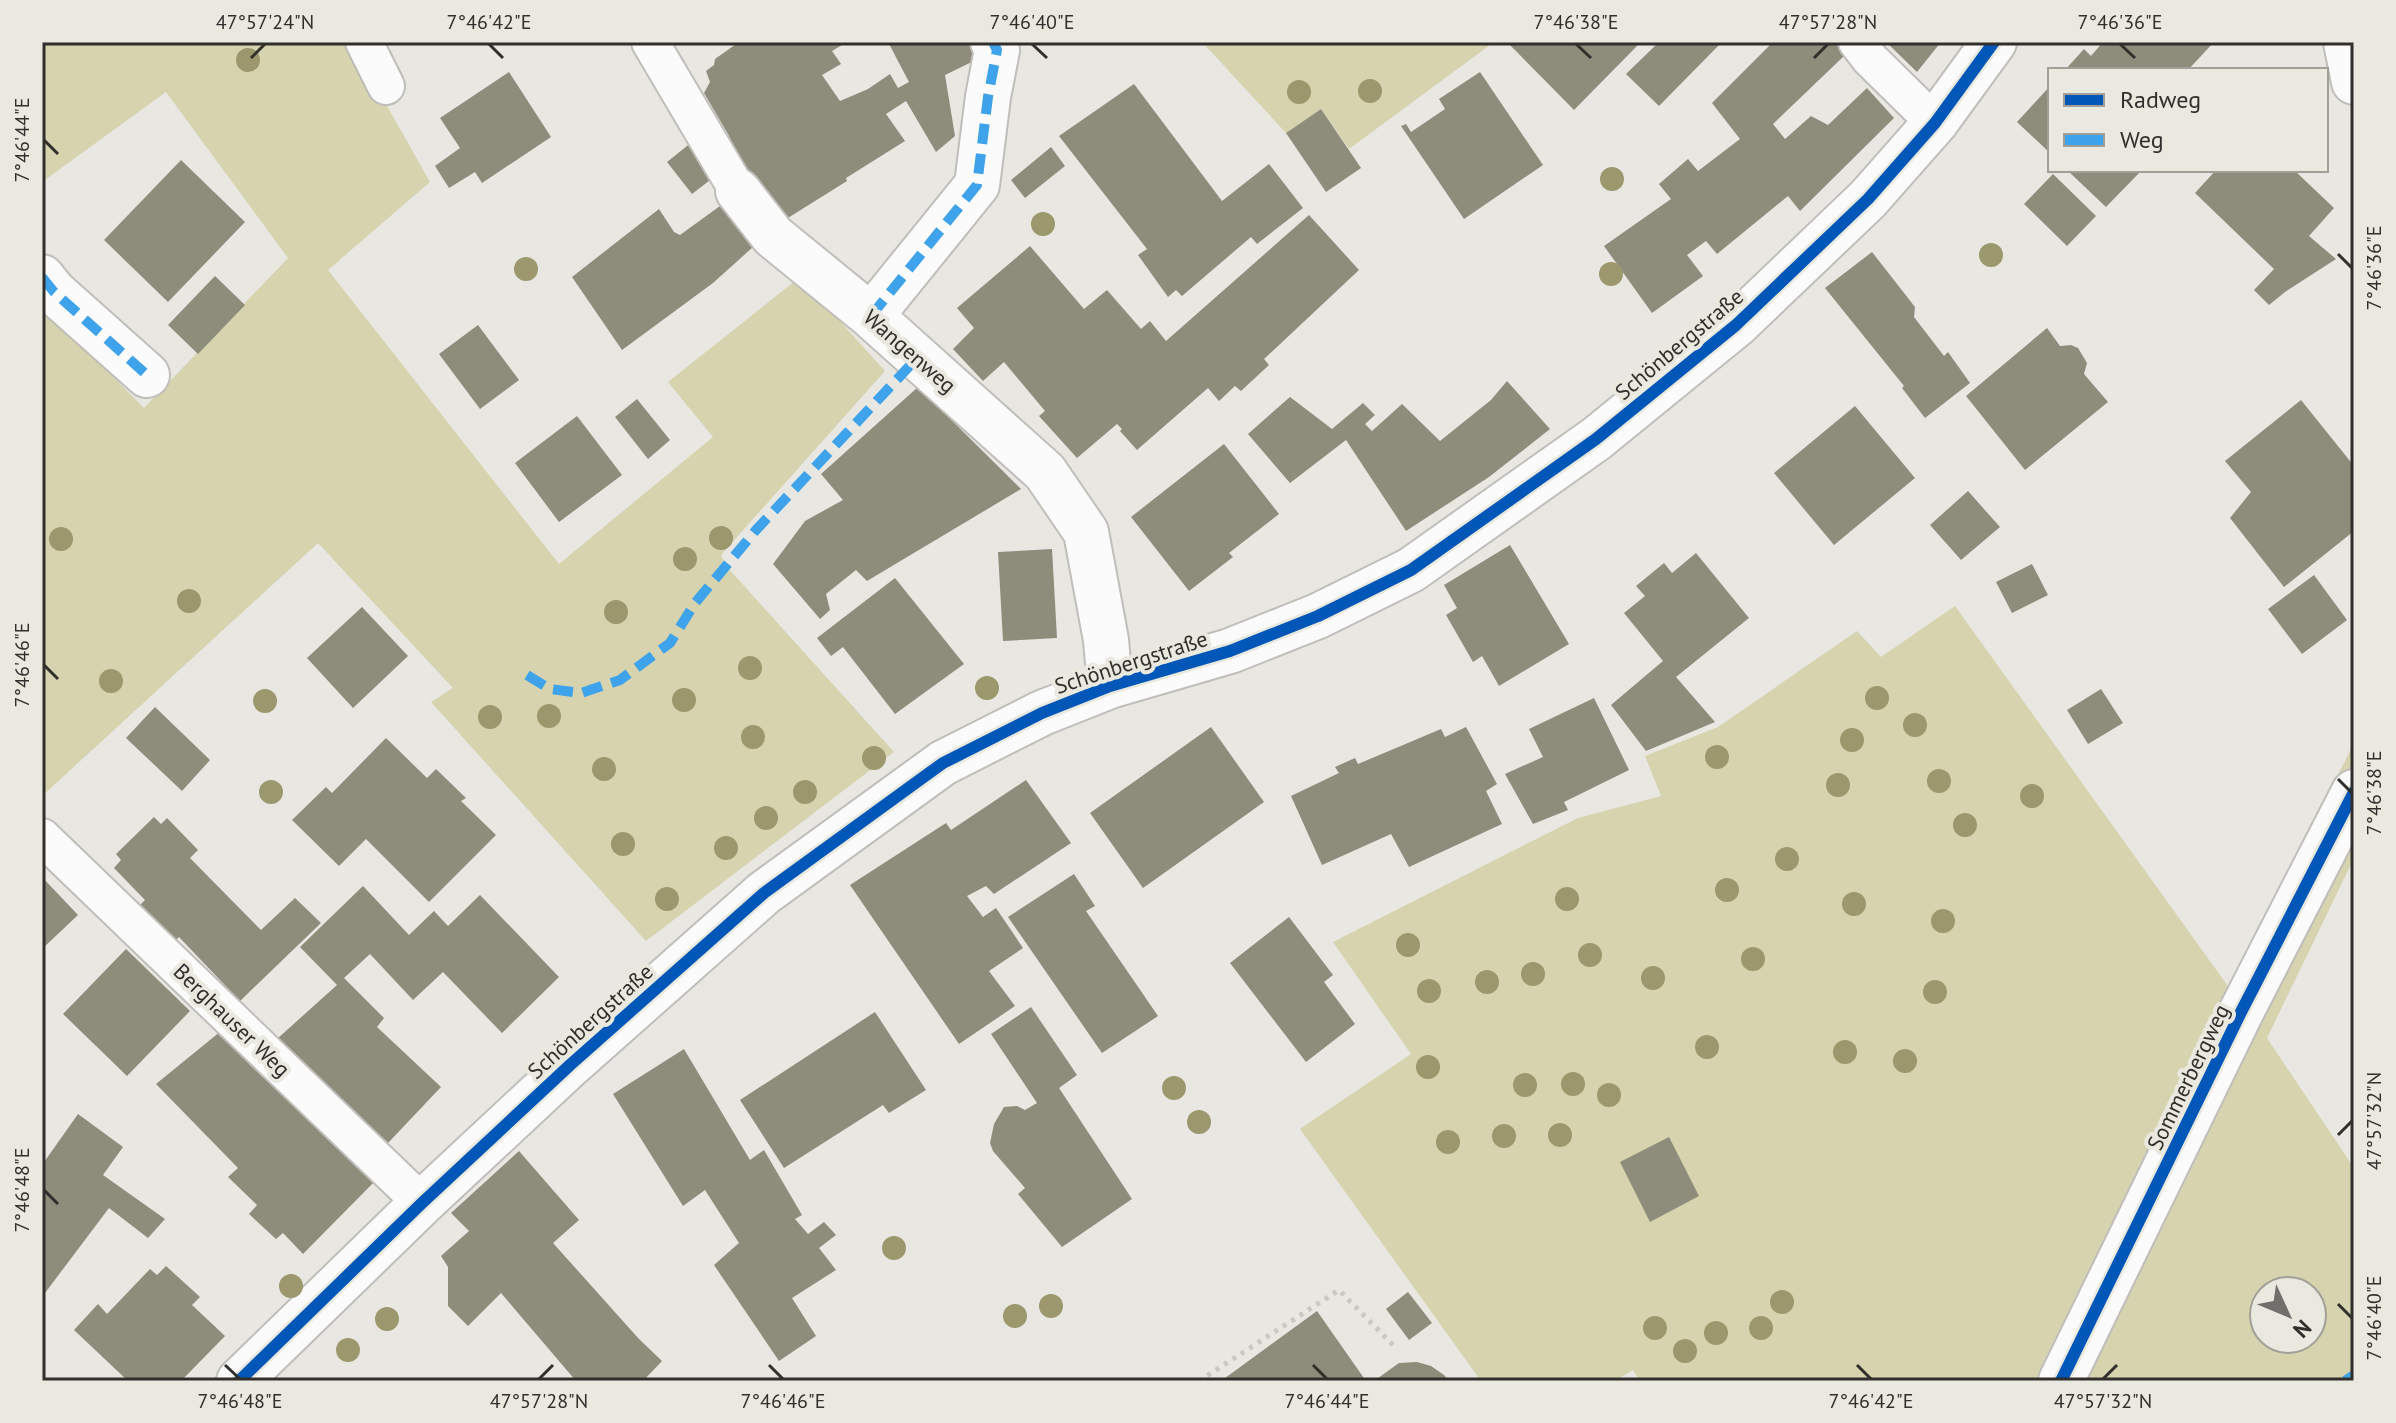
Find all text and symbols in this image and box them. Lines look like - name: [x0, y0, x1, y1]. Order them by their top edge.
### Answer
- text: 47°57'24"N: [216, 9, 314, 35]
- text: 7°46'42"E: [447, 9, 531, 35]
- text: 7°46'40"E: [990, 9, 1074, 35]
- text: 7°46'38"E: [1534, 9, 1618, 35]
- text: 47°57'28"N: [1779, 9, 1877, 35]
- text: 7°46'36"E: [2078, 9, 2162, 35]
- legend: [2048, 68, 2328, 172]
- text: Radweg: [2120, 84, 2201, 115]
- text: 7°46'44"E: [9, 98, 35, 182]
- text: Weg: [2120, 124, 2164, 155]
- text: 7°46'36"E: [2361, 226, 2387, 310]
- street label: Schönbergstraße: [1609, 282, 1749, 406]
- street label: Wangenweg: [858, 303, 962, 399]
- text: 7°46'46"E: [9, 623, 35, 707]
- street label: Schönbergstraße: [1051, 624, 1211, 700]
- text: 7°46'38"E: [2361, 751, 2387, 835]
- street label: Berghauser Weg: [168, 957, 296, 1083]
- street label: Schönbergstraße: [521, 957, 659, 1085]
- street label: Sommerbergweg: [2141, 999, 2235, 1155]
- text: 47°57'32"N: [2361, 1072, 2387, 1170]
- text: 7°46'48"E: [9, 1148, 35, 1232]
- north arrow: [2248, 1275, 2328, 1355]
- text: 7°46'40"E: [2361, 1276, 2387, 1360]
- text: N: [2287, 1314, 2317, 1344]
- text: 7°46'48"E: [198, 1388, 282, 1414]
- text: 47°57'28"N: [490, 1388, 588, 1414]
- text: 7°46'46"E: [741, 1388, 825, 1414]
- text: 7°46'44"E: [1285, 1388, 1369, 1414]
- text: 7°46'42"E: [1829, 1388, 1913, 1414]
- text: 47°57'32"N: [2054, 1388, 2152, 1414]

